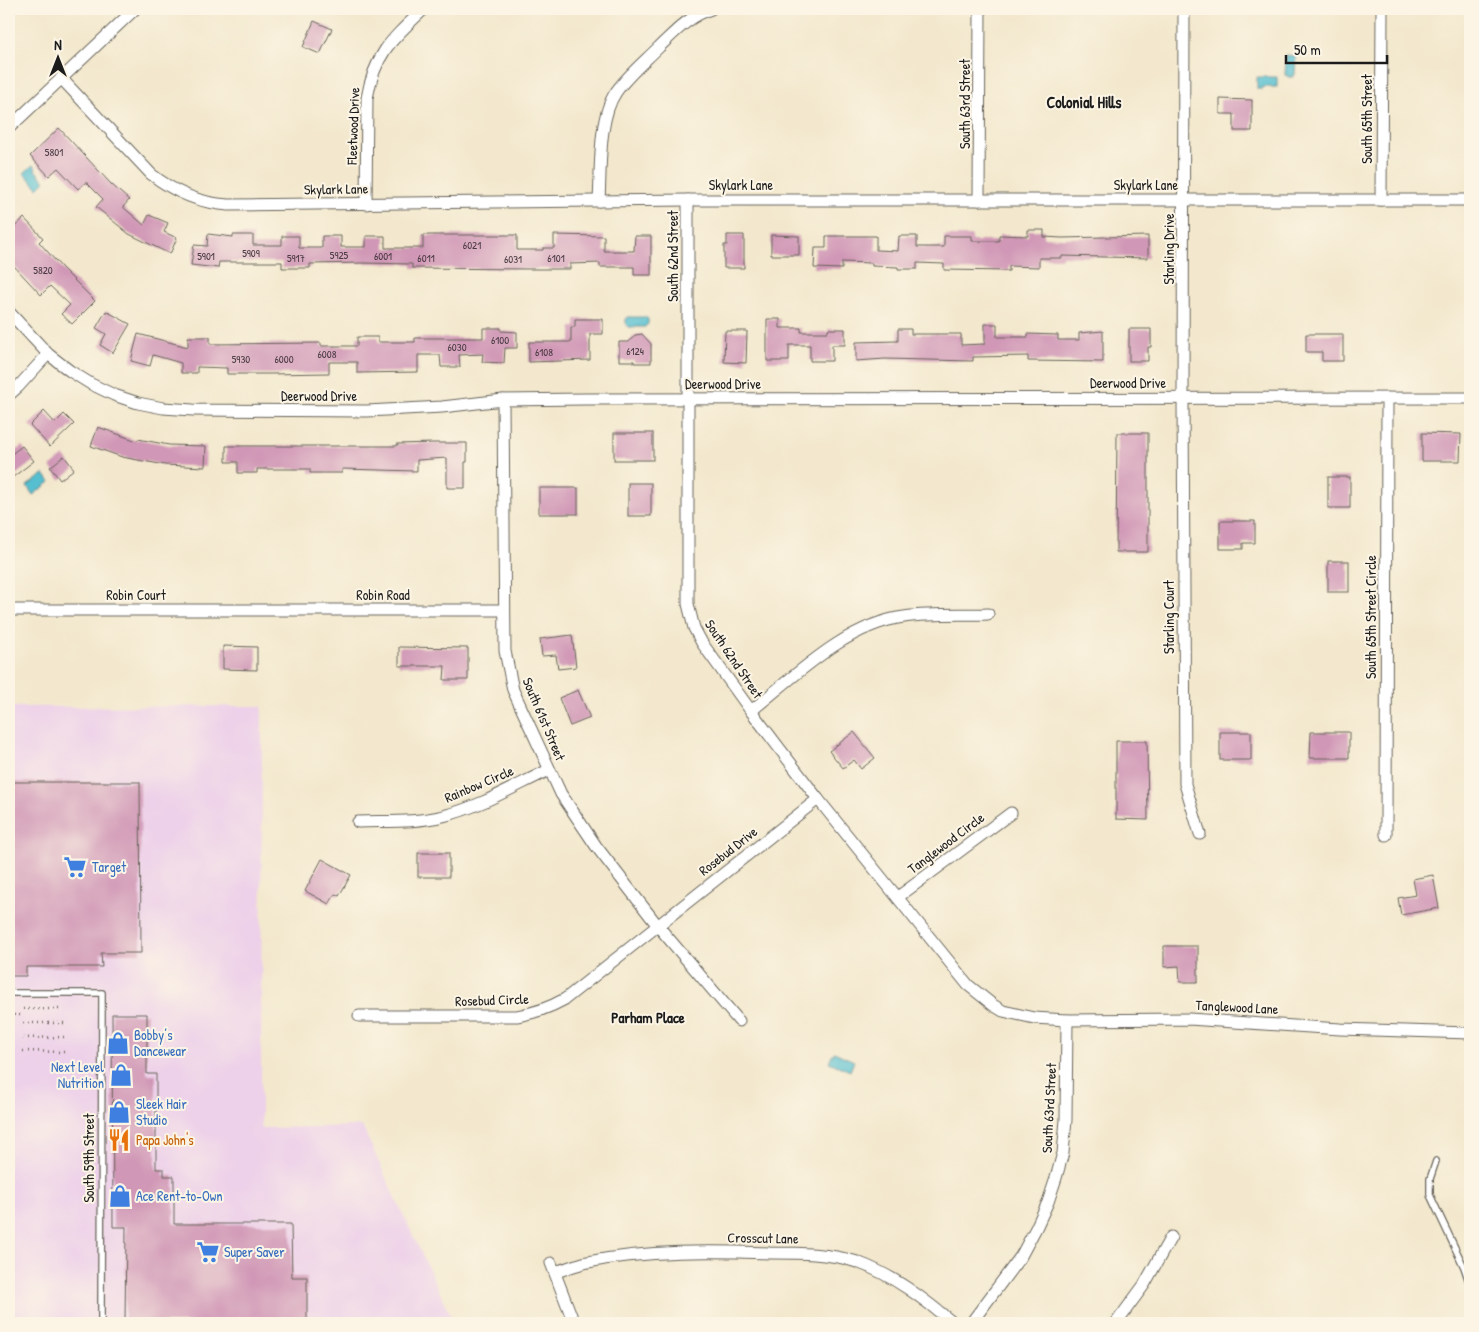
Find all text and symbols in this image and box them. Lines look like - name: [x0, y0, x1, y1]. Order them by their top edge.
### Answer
- north arrow: [32, 32, 82, 82]
- scale bar: [1286, 32, 1388, 64]
- text: N: [54, 35, 62, 54]
- text: 50 m: [1294, 39, 1321, 60]
- street label: South 63rd Street: [955, 59, 974, 149]
- street label: South 65th Street: [1357, 74, 1376, 164]
- street label: Fleetwood Drive: [342, 86, 363, 166]
- district label: Colonial Hills: [1046, 91, 1122, 113]
- house number: 5801: [45, 145, 63, 159]
- street label: Skylark Lane: [709, 175, 774, 195]
- street label: Skylark Lane: [1114, 175, 1179, 195]
- street label: Skylark Lane: [304, 178, 369, 200]
- street label: South 62nd Street: [663, 210, 682, 302]
- street label: Starling Drive: [1159, 213, 1179, 285]
- house number: 6021: [463, 238, 481, 252]
- house number: 5909: [242, 246, 260, 260]
- house number: 5925: [330, 248, 349, 262]
- house number: 5901: [197, 249, 215, 263]
- house number: 6001: [374, 249, 392, 263]
- house number: 5917: [287, 251, 305, 265]
- house number: 6011: [417, 251, 435, 265]
- house number: 6101: [547, 251, 565, 265]
- house number: 6031: [504, 252, 522, 266]
- house number: 5820: [33, 263, 53, 277]
- house number: 6100: [491, 333, 509, 347]
- house number: 6030: [447, 340, 467, 354]
- house number: 6124: [626, 344, 644, 358]
- house number: 6108: [535, 345, 553, 359]
- house number: 6008: [317, 347, 337, 361]
- house number: 5930: [232, 352, 250, 366]
- house number: 6000: [274, 352, 294, 366]
- street label: Deerwood Drive: [1090, 373, 1166, 392]
- street label: Deerwood Drive: [685, 374, 761, 393]
- street label: Deerwood Drive: [281, 386, 357, 405]
- street label: South 65th Street Circle: [1361, 555, 1380, 679]
- street label: Starling Court: [1159, 580, 1179, 654]
- street label: Robin Court: [106, 585, 166, 604]
- street label: Robin Road: [356, 585, 410, 604]
- street label: South 62nd Street: [701, 616, 768, 702]
- street label: South 61st Street: [518, 674, 571, 763]
- street label: Rainbow Circle: [441, 760, 517, 807]
- street label: Tanglewood Circle: [904, 807, 989, 878]
- street label: Rosebud Drive: [695, 822, 761, 879]
- supermarket icon: Target: [62, 854, 88, 880]
- place label: Target: [92, 857, 126, 877]
- street label: Rosebud Circle: [455, 989, 530, 1010]
- street label: Tanglewood Lane: [1195, 995, 1279, 1019]
- district label: Parham Place: [611, 1007, 685, 1028]
- place label: Bobby’s Dancewear: [134, 1025, 187, 1060]
- shop icon: Bobby’s Dancewear: [105, 1030, 131, 1056]
- place label: Next Level Nutrition: [51, 1057, 104, 1092]
- shop icon: Next Level Nutrition: [108, 1062, 134, 1088]
- street label: South 63rd Street: [1037, 1062, 1060, 1153]
- place label: Sleek Hair Studio: [136, 1094, 187, 1129]
- shop icon: Sleek Hair Studio: [106, 1099, 132, 1125]
- street label: South 59th Street: [79, 1113, 98, 1203]
- restaurant icon: Papa John's: [106, 1127, 132, 1153]
- place label: Papa John's: [136, 1130, 194, 1150]
- shop icon: Ace Rent-to-Own: [107, 1183, 133, 1209]
- place label: Ace Rent-to-Own: [136, 1186, 223, 1205]
- street label: Crosscut Lane: [727, 1227, 799, 1248]
- supermarket icon: Super Saver: [195, 1239, 221, 1265]
- place label: Super Saver: [224, 1242, 285, 1262]

